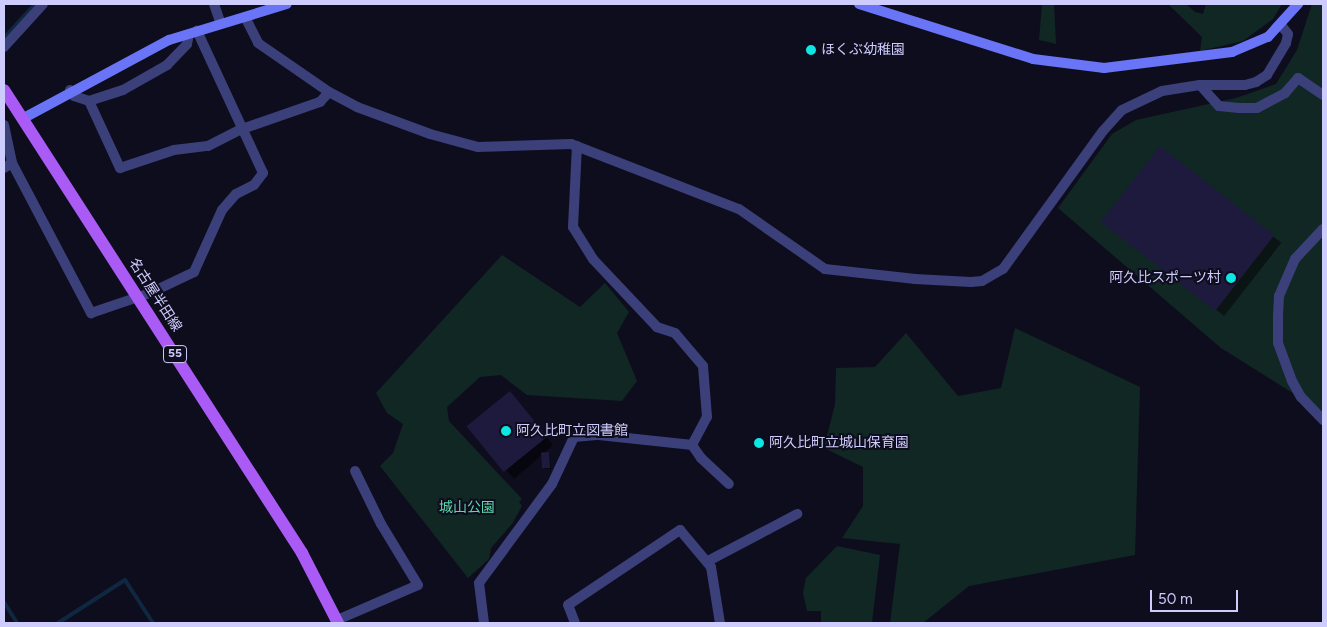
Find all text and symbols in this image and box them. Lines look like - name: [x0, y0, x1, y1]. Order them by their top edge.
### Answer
- place label: ほくぶ幼稚園: [821, 42, 905, 58]
- marker: ほくぶ幼稚園: [805, 44, 817, 56]
- street label: 名古屋半田線: [125, 255, 185, 335]
- place label: 阿久比スポーツ村: [1109, 270, 1221, 286]
- marker: 阿久比スポーツ村: [1225, 272, 1237, 284]
- road number: 55: [162, 344, 188, 364]
- place label: 阿久比町立図書館: [516, 423, 628, 439]
- marker: 阿久比町立図書館: [500, 425, 512, 437]
- place label: 阿久比町立城山保育園: [769, 435, 909, 451]
- marker: 阿久比町立城山保育園: [753, 437, 765, 449]
- park label: 城山公園: [439, 500, 495, 516]
- scale bar: [1152, 580, 1240, 612]
- text: 50 m: [1158, 590, 1193, 608]

